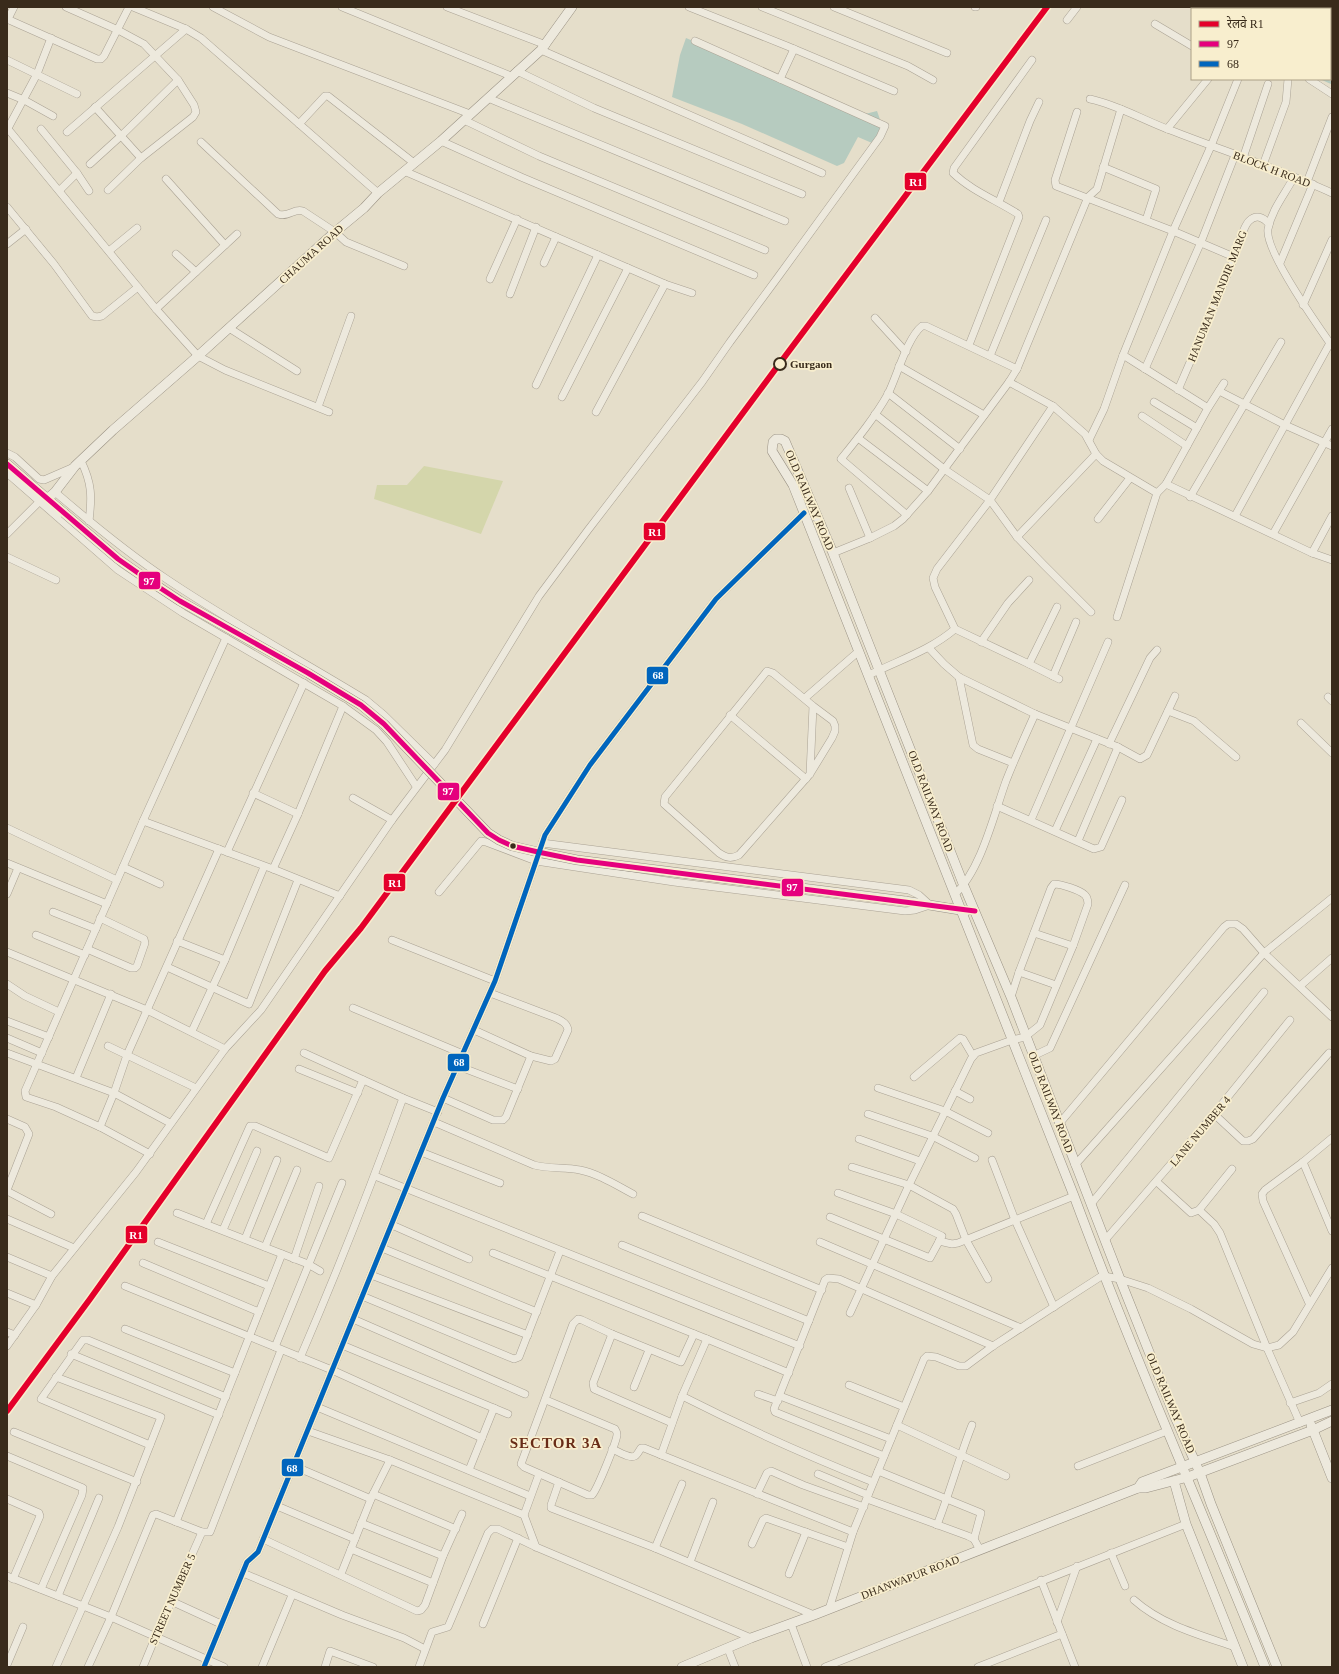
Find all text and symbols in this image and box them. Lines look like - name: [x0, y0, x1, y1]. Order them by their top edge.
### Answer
- legend: [1191, 8, 1331, 80]
- text: रेलवे R1: [1227, 16, 1264, 31]
- text: 97: [1227, 37, 1239, 51]
- text: 68: [1227, 57, 1239, 71]
- street label: BLOCK H ROAD: [1232, 149, 1312, 189]
- line badge: R1: [904, 172, 927, 191]
- text: R1: [909, 176, 923, 188]
- street label: CHAUMA ROAD: [276, 222, 346, 286]
- street label: HANUMAN MANDIR MARG: [1185, 229, 1249, 363]
- marker: Gurgaon: [773, 357, 787, 371]
- place label: Gurgaon: [790, 358, 832, 370]
- street label: OLD RAILWAY ROAD: [783, 448, 837, 552]
- line badge: R1: [643, 522, 666, 541]
- text: R1: [648, 526, 662, 538]
- line badge: 97: [138, 571, 161, 590]
- text: 97: [144, 575, 155, 587]
- line badge: 68: [646, 666, 669, 685]
- text: 68: [653, 669, 664, 681]
- street label: OLD RAILWAY ROAD: [906, 749, 956, 853]
- line badge: 97: [437, 782, 460, 801]
- text: 97: [443, 785, 454, 797]
- unlabelled marker: [508, 841, 518, 851]
- line badge: R1: [383, 873, 406, 892]
- text: R1: [388, 877, 402, 889]
- line badge: 97: [781, 878, 804, 897]
- text: 97: [787, 881, 798, 893]
- street label: OLD RAILWAY ROAD: [1026, 1050, 1076, 1154]
- line badge: 68: [447, 1053, 470, 1072]
- text: 68: [454, 1056, 465, 1068]
- street label: LANE NUMBER 4: [1167, 1093, 1233, 1168]
- line badge: R1: [125, 1225, 148, 1244]
- text: R1: [129, 1229, 143, 1241]
- street label: OLD RAILWAY ROAD: [1144, 1351, 1198, 1455]
- district label: SECTOR 3A: [510, 1435, 602, 1451]
- line badge: 68: [281, 1458, 304, 1477]
- text: 68: [287, 1462, 298, 1474]
- street label: STREET NUMBER 5: [147, 1551, 198, 1646]
- street label: DHANWAPUR ROAD: [859, 1553, 961, 1601]

